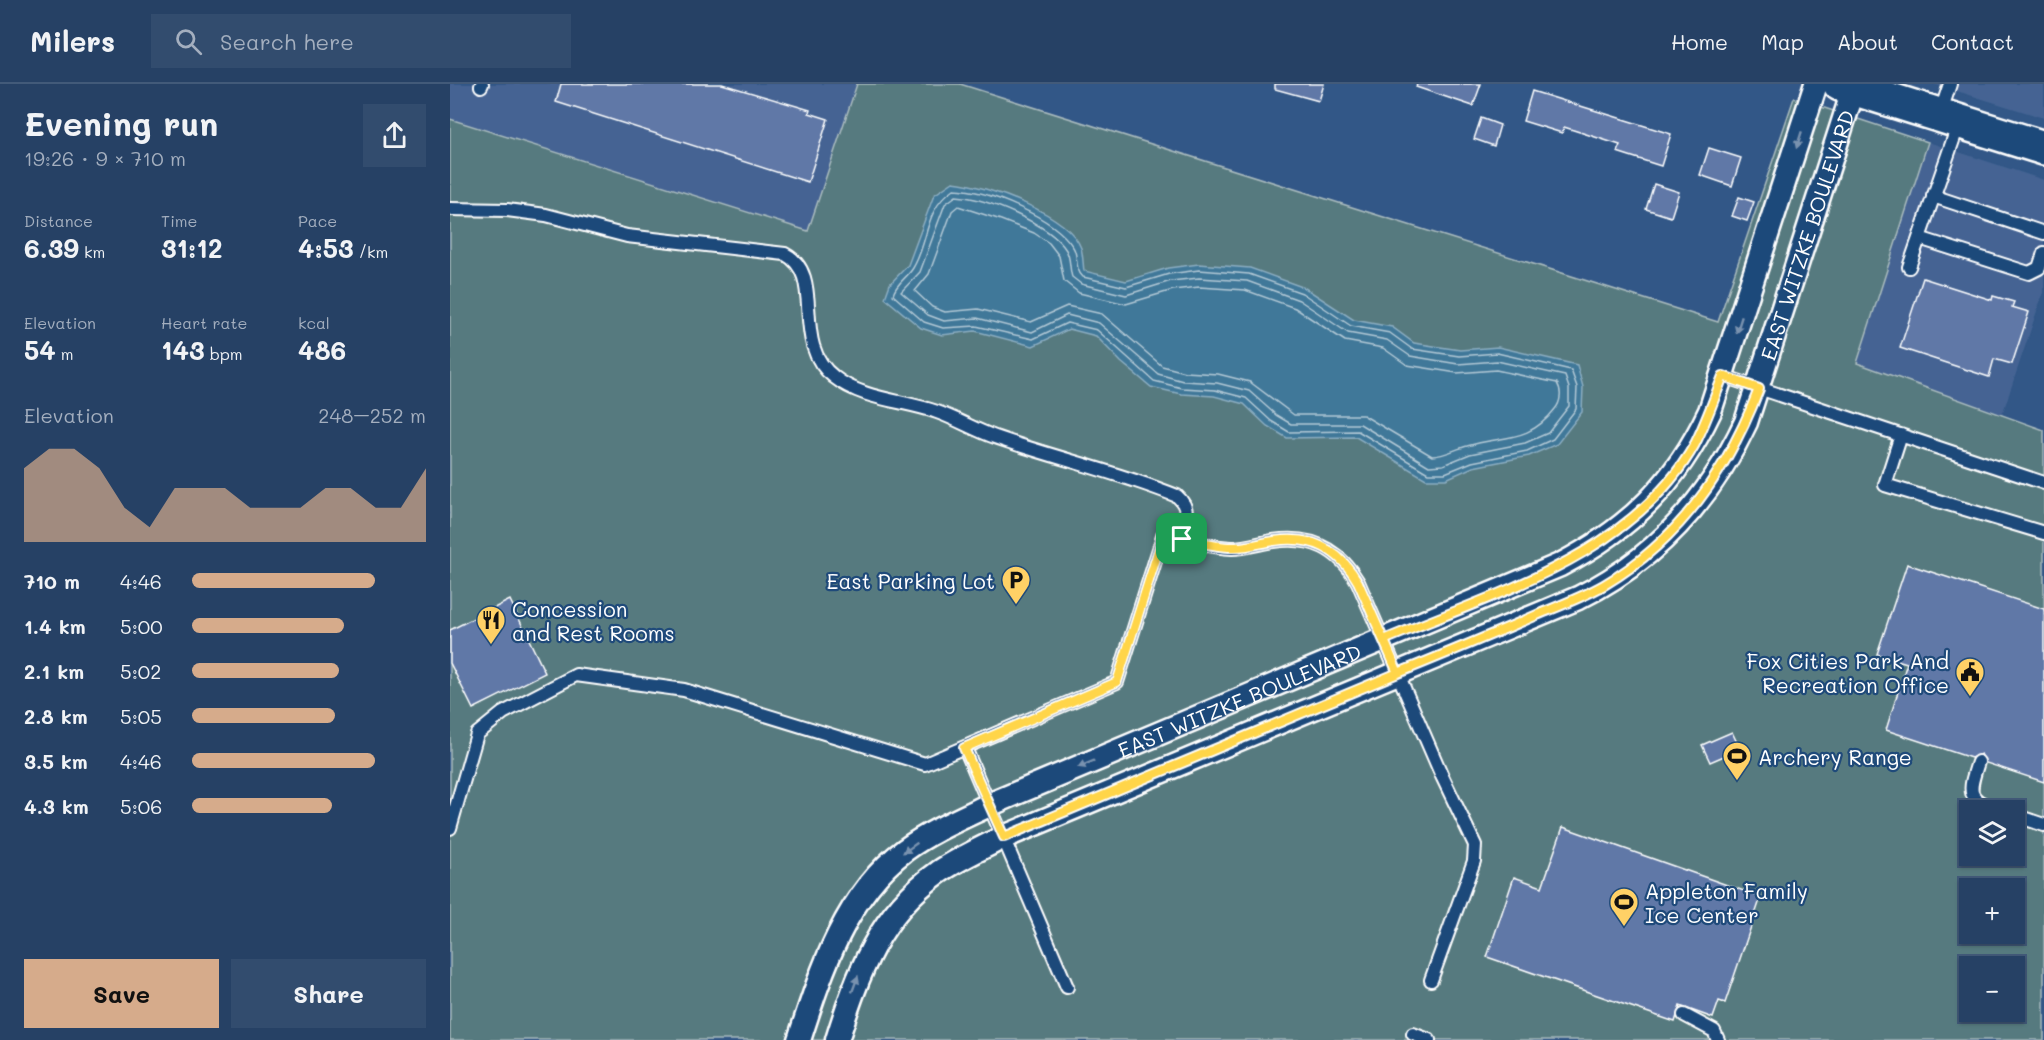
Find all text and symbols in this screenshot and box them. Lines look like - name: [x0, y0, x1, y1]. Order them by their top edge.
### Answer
- search box: [151, 14, 571, 68]
- text: Milers: [30, 23, 115, 59]
- icon: search: [172, 25, 205, 58]
- text: Search here: [220, 27, 354, 56]
- text: Home: [1671, 28, 1728, 55]
- text: Map: [1761, 28, 1804, 55]
- text: About: [1837, 28, 1898, 55]
- text: Contact: [1931, 28, 2014, 55]
- text: Evening run: [24, 101, 218, 144]
- button: share: [363, 104, 426, 167]
- street label: EAST WITZKE BOULEVARD: [1753, 106, 1860, 363]
- one-way arrow: [1793, 131, 1803, 149]
- text: 19:26 · 9 × 710 m: [24, 145, 186, 171]
- text: Distance: [24, 210, 93, 231]
- text: Time: [161, 210, 197, 231]
- text: Pace: [298, 210, 337, 231]
- text: 6.39: [24, 231, 79, 265]
- text: 31:12: [161, 231, 222, 265]
- text: 4:53: [298, 231, 354, 265]
- text: km: [79, 241, 105, 262]
- text: /km: [354, 241, 388, 262]
- text: Elevation: [24, 312, 96, 333]
- text: Heart rate: [161, 312, 247, 333]
- text: kcal: [298, 312, 330, 333]
- one-way arrow: [1734, 316, 1743, 334]
- text: 54: [24, 333, 56, 367]
- text: 143: [161, 333, 205, 367]
- text: 486: [298, 333, 346, 367]
- text: m: [56, 343, 74, 364]
- text: bpm: [205, 343, 243, 364]
- text: Elevation: [24, 402, 114, 428]
- text: 248–252 m: [318, 402, 426, 428]
- pin: [1156, 513, 1207, 564]
- icon: arrive: [1165, 522, 1198, 555]
- parking icon: East Parking Lot: [1000, 564, 1032, 606]
- place label: East Parking Lot: [826, 567, 995, 594]
- text: 710 m: [24, 568, 80, 594]
- text: 4:46: [120, 568, 162, 594]
- place label: Concession and Rest Rooms: [512, 595, 675, 646]
- restaurant icon: Concession and Rest Rooms: [475, 604, 507, 646]
- text: 1.4 km: [24, 613, 86, 639]
- text: 5:00: [120, 613, 163, 639]
- street label: EAST WITZKE BOULEVARD: [1113, 637, 1365, 763]
- place label: Fox Cities Park And Recreation Office: [1747, 647, 1949, 698]
- public building icon: Fox Cities Park And Recreation Office: [1954, 656, 1986, 698]
- text: 2.1 km: [24, 658, 84, 684]
- text: 5:02: [120, 658, 161, 684]
- text: 2.8 km: [24, 703, 88, 729]
- text: 5:05: [120, 703, 162, 729]
- sports icon: Archery Range: [1721, 740, 1753, 782]
- place label: Archery Range: [1758, 743, 1912, 770]
- text: 3.5 km: [24, 748, 88, 774]
- text: 4:46: [120, 748, 162, 774]
- one-way arrow: [1077, 760, 1095, 769]
- text: 4.3 km: [24, 793, 89, 819]
- text: 5:06: [120, 793, 162, 819]
- map controls: [1959, 800, 2025, 1022]
- button: layers: [1959, 800, 2025, 866]
- one-way arrow: [902, 842, 918, 854]
- place label: Appleton Family Ice Center: [1645, 877, 1808, 928]
- button: +: [1959, 878, 2025, 944]
- sports icon: Appleton Family Ice Center: [1608, 886, 1640, 928]
- button: −: [1959, 956, 2025, 1022]
- button: Save: [24, 959, 219, 1028]
- button: Share: [231, 959, 426, 1028]
- one-way arrow: [850, 975, 860, 993]

